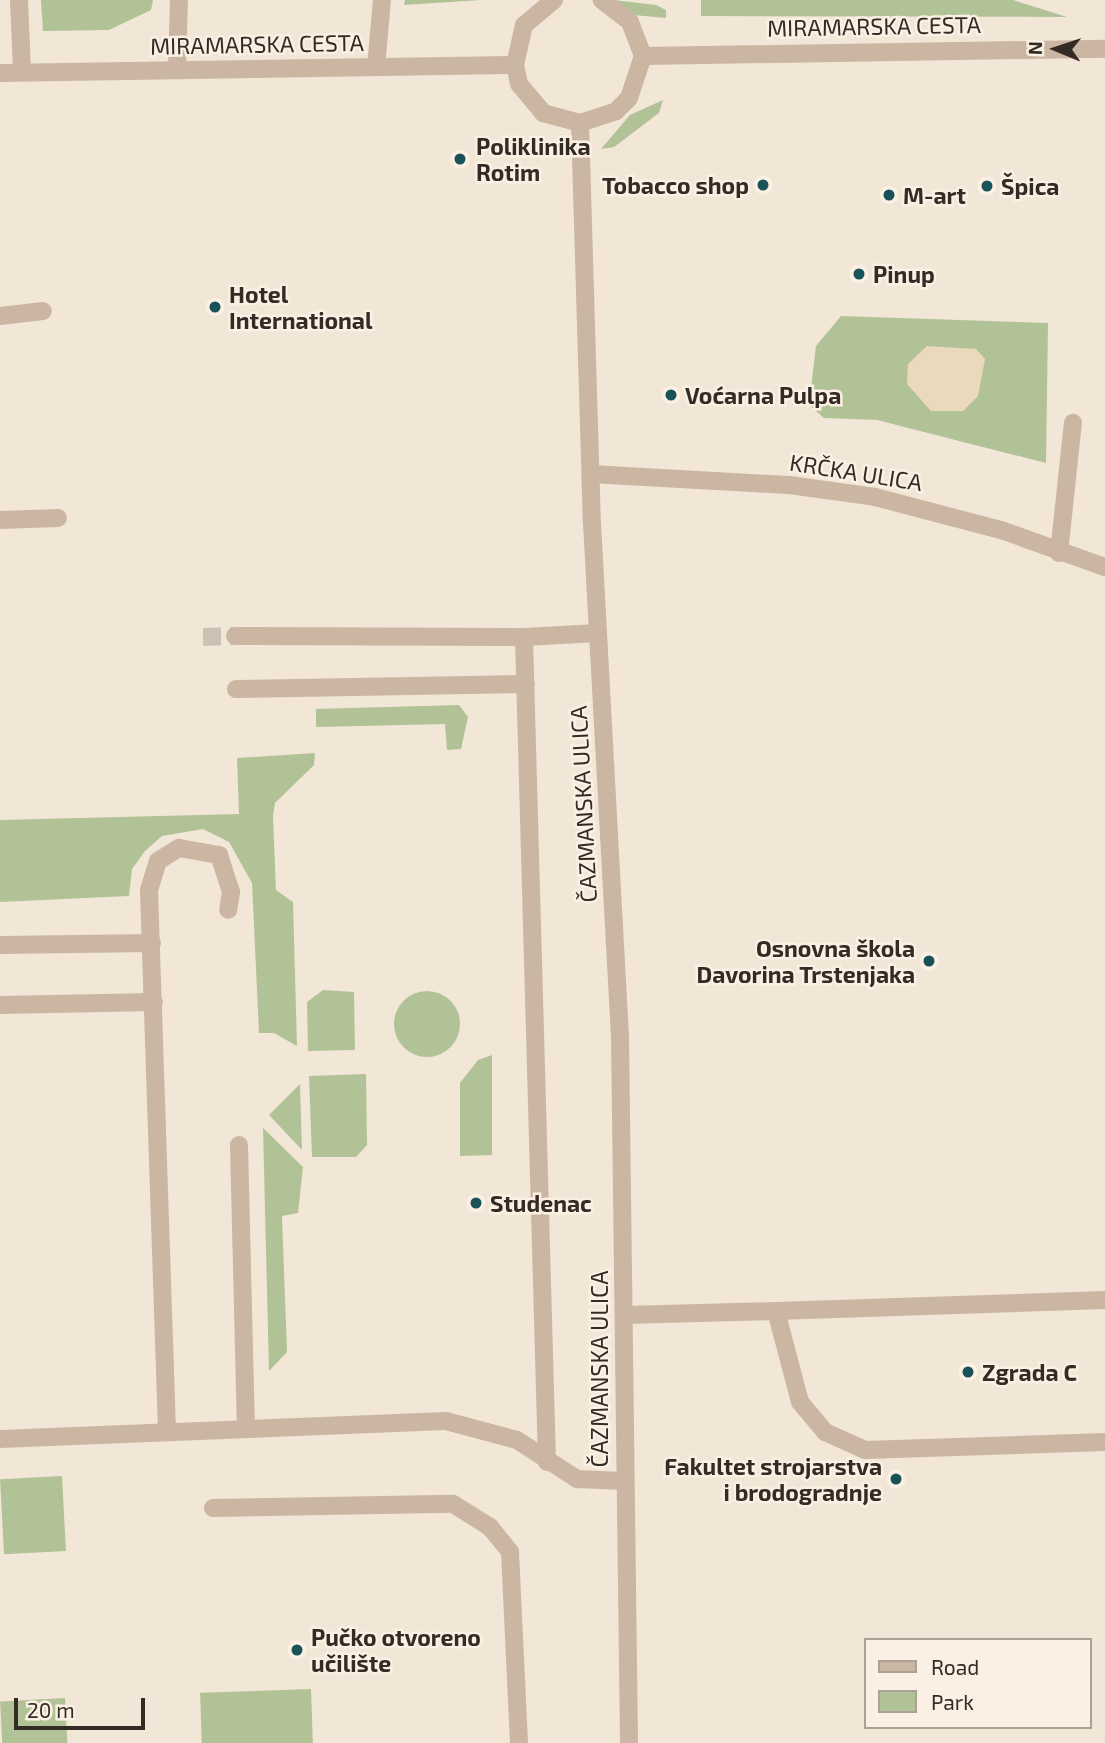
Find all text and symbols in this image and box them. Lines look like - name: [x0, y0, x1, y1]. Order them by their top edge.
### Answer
- street label: MIRAMARSKA CESTA: [767, 10, 981, 42]
- north arrow: [1021, 14, 1091, 84]
- street label: MIRAMARSKA CESTA: [150, 28, 364, 60]
- text: N: [1023, 41, 1046, 56]
- place label: Poliklinika Rotim: [476, 132, 590, 186]
- marker: Poliklinika Rotim: [450, 149, 470, 169]
- place label: Tobacco shop: [602, 171, 749, 199]
- place label: Špica: [1001, 172, 1059, 200]
- marker: Tobacco shop: [755, 177, 771, 193]
- marker: Špica: [979, 178, 995, 194]
- place label: M-art: [903, 181, 966, 209]
- marker: M-art: [881, 187, 897, 203]
- place label: Pinup: [873, 260, 935, 288]
- marker: Pinup: [851, 266, 867, 282]
- place label: Hotel International: [229, 280, 373, 334]
- marker: Hotel International: [207, 299, 223, 315]
- place label: Voćarna Pulpa: [685, 381, 841, 409]
- marker: Voćarna Pulpa: [663, 387, 679, 403]
- street label: KRČKA ULICA: [787, 448, 925, 496]
- street label: ČAZMANSKA ULICA: [564, 705, 602, 903]
- place label: Osnovna škola Davorina Trstenjaka: [696, 934, 915, 988]
- marker: Osnovna škola Davorina Trstenjaka: [921, 953, 937, 969]
- place label: Studenac: [490, 1189, 592, 1217]
- marker: Studenac: [468, 1195, 484, 1211]
- street label: ČAZMANSKA ULICA: [585, 1270, 613, 1468]
- place label: Zgrada C: [982, 1358, 1077, 1386]
- marker: Zgrada C: [960, 1364, 976, 1380]
- place label: Fakultet strojarstva i brodogradnje: [664, 1452, 882, 1506]
- marker: Fakultet strojarstva i brodogradnje: [888, 1471, 904, 1487]
- place label: Pučko otvoreno učilište: [311, 1623, 481, 1677]
- legend: [864, 1638, 1091, 1729]
- marker: Pučko otvoreno učilište: [289, 1642, 305, 1658]
- text: Road: [931, 1654, 979, 1679]
- scale bar: [18, 1684, 149, 1728]
- text: Park: [931, 1689, 974, 1714]
- text: 20 m: [27, 1697, 75, 1722]

